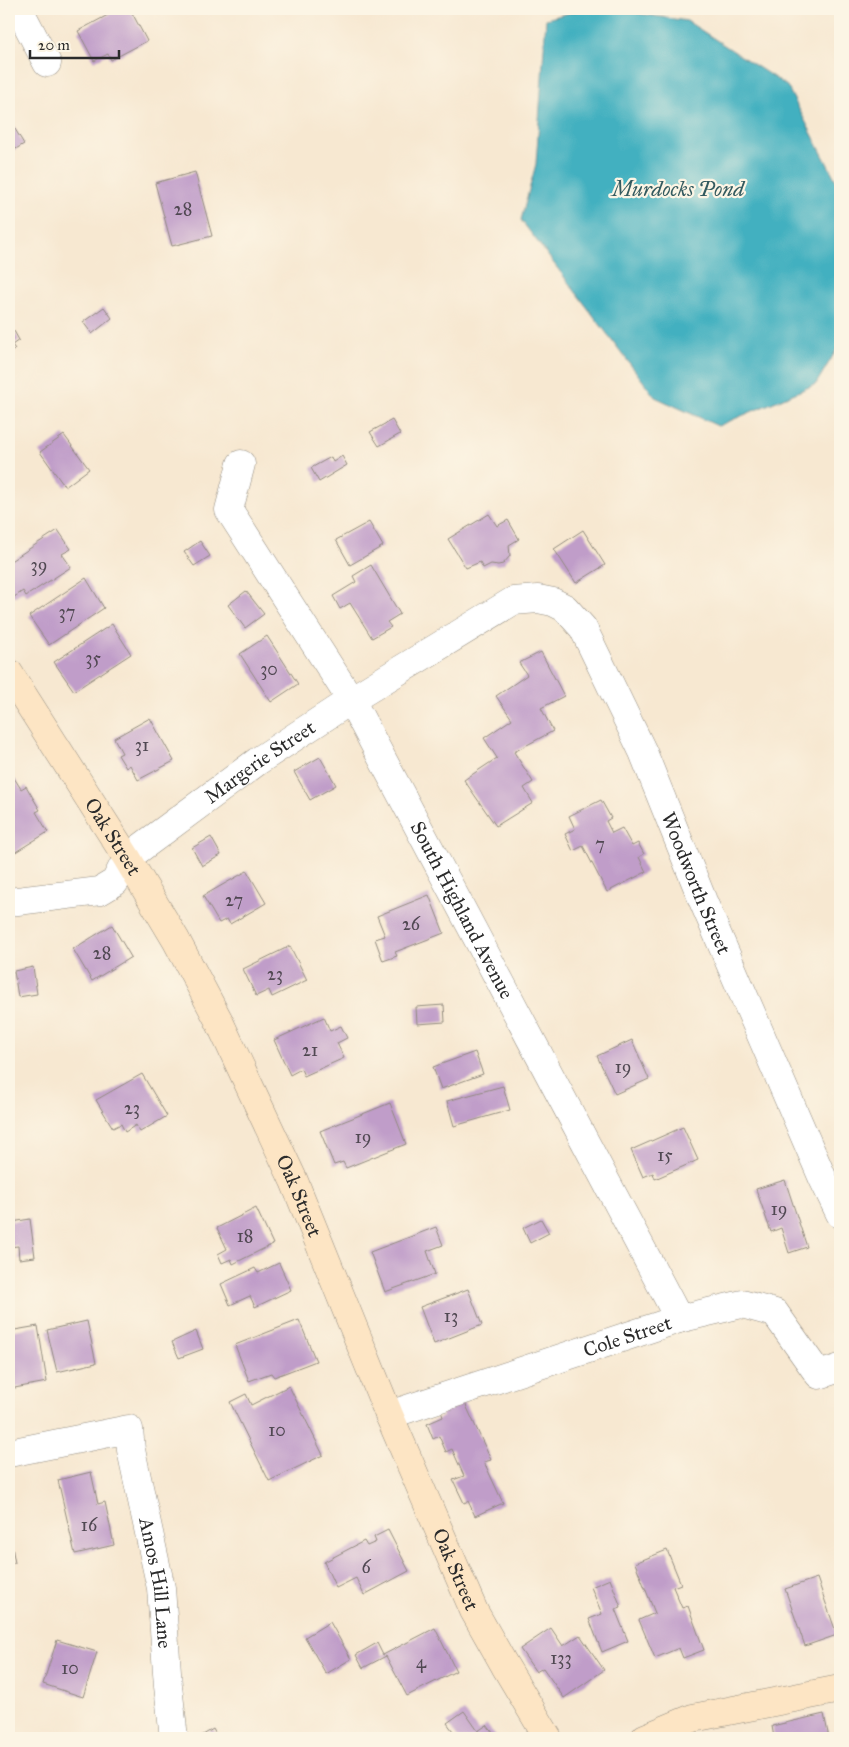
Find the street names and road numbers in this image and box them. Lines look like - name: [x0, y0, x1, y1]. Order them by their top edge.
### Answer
- street label: Margerie Street: [200, 715, 320, 809]
- street label: Oak Street: [80, 793, 147, 880]
- street label: Woodworth Street: [656, 808, 736, 958]
- street label: South Highland Avenue: [405, 817, 519, 1003]
- street label: Oak Street: [271, 1151, 327, 1240]
- street label: Cole Street: [580, 1310, 675, 1362]
- street label: Amos Hill Lane: [134, 1514, 177, 1649]
- street label: Oak Street: [428, 1524, 484, 1614]

